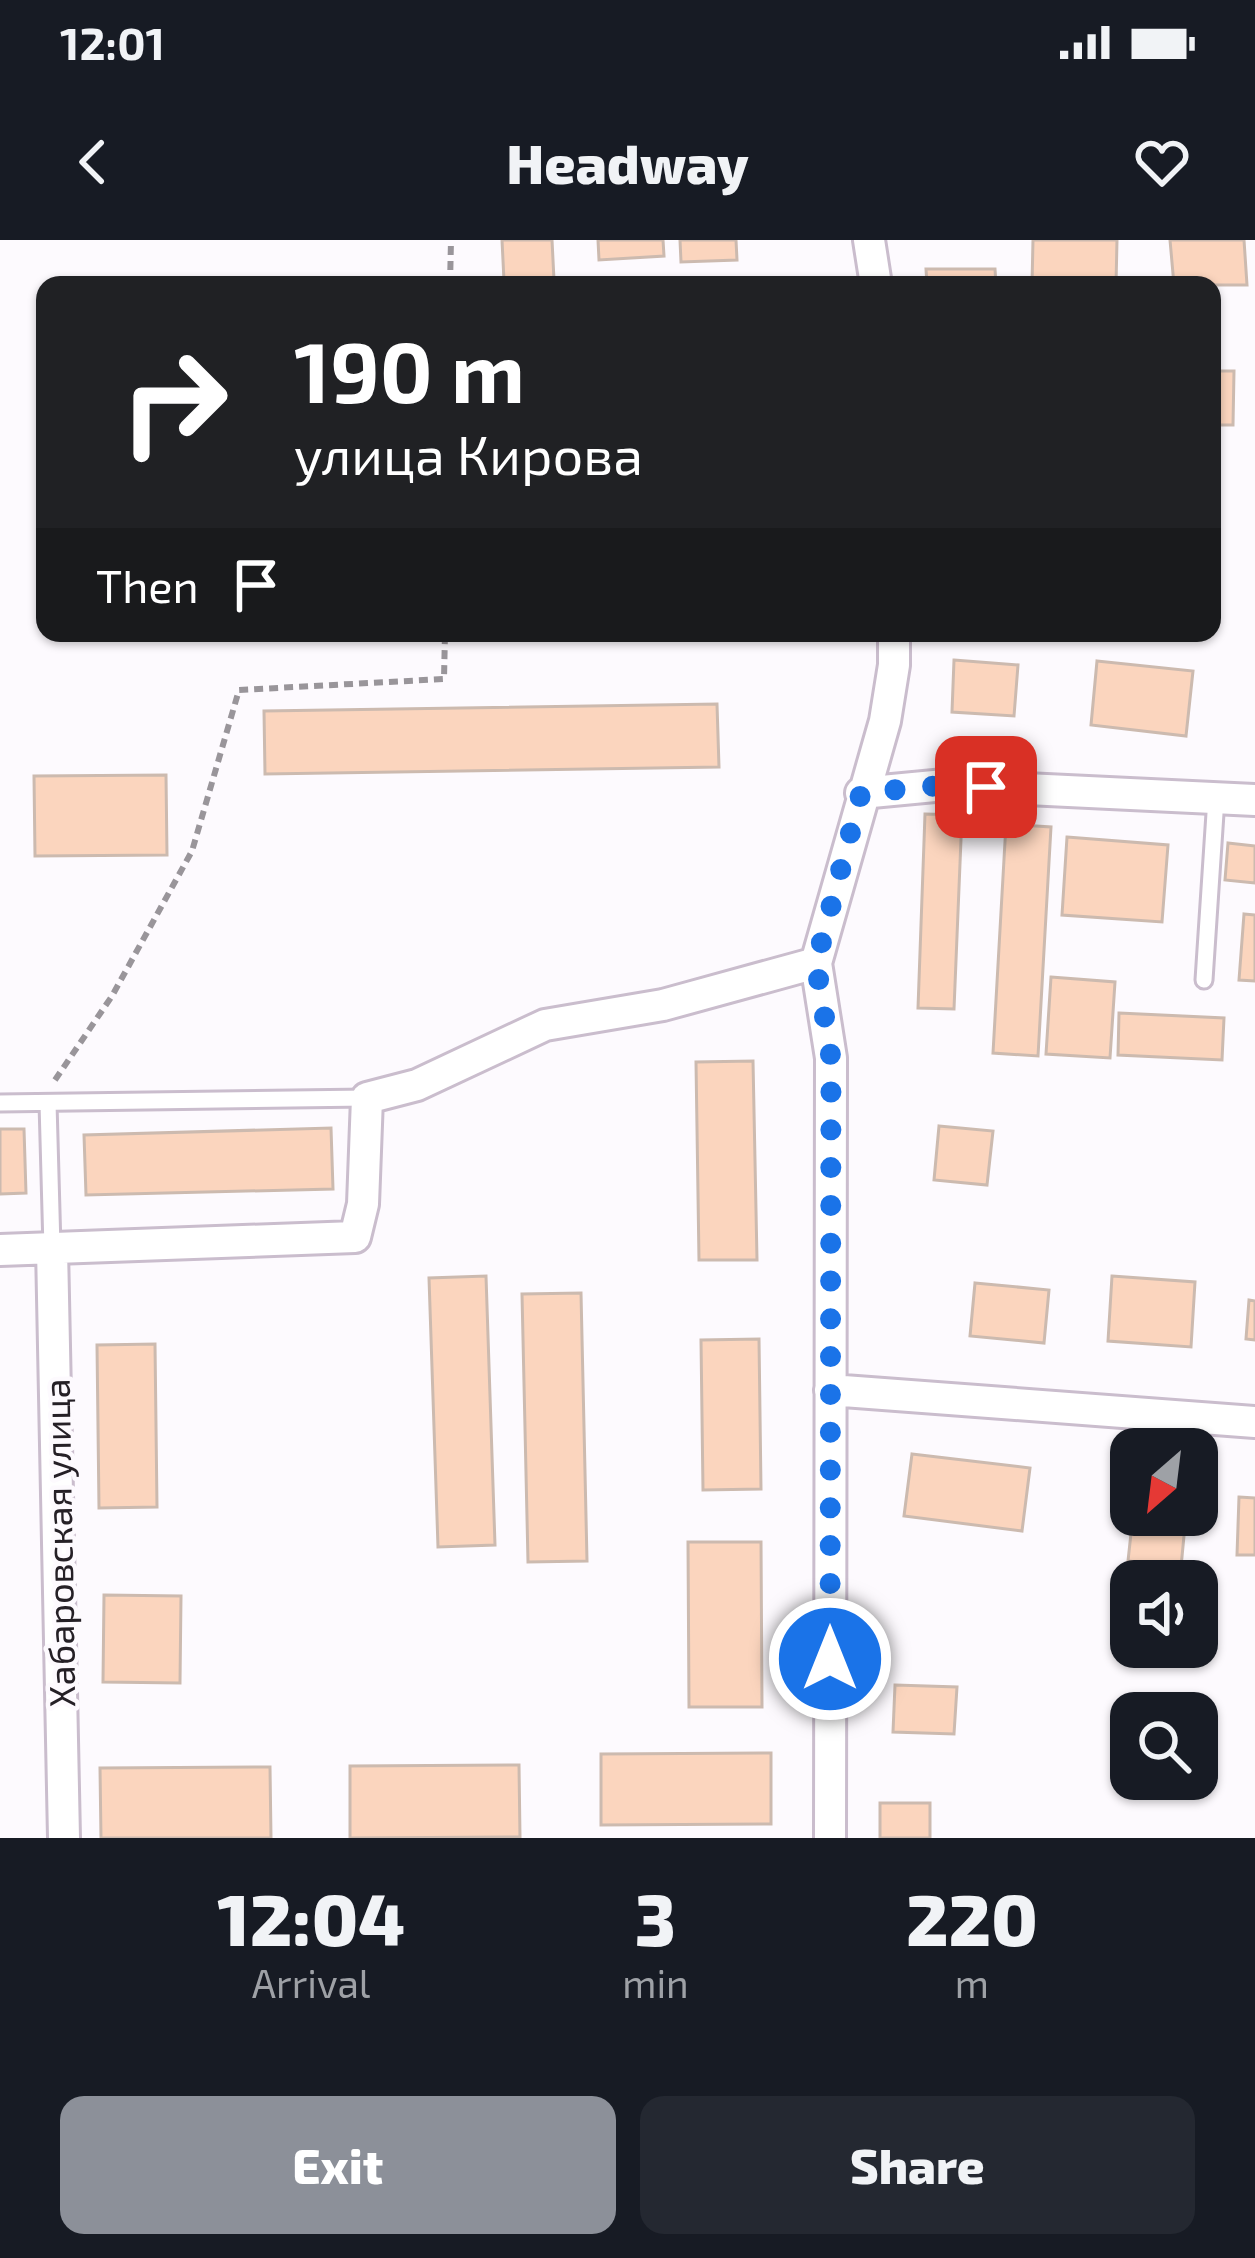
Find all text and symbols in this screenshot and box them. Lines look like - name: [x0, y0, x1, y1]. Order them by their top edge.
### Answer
- text: 12:01: [60, 15, 165, 69]
- icon: back: [60, 129, 126, 195]
- icon: heart: [1129, 129, 1195, 195]
- text: Headway: [506, 130, 749, 195]
- text: 190 m: [294, 319, 525, 420]
- icon: right: [96, 324, 252, 480]
- text: улица Кирова: [294, 421, 643, 486]
- icon: arrive: [223, 552, 289, 618]
- text: Then: [96, 558, 199, 612]
- pin: [935, 736, 1037, 838]
- icon: arrive: [953, 754, 1019, 820]
- street label: Хабаровская улица: [34, 1378, 83, 1708]
- north arrow: [1110, 1428, 1218, 1536]
- map controls: [1110, 1428, 1218, 1800]
- button: sound: [1110, 1560, 1218, 1668]
- position arrow: [767, 1596, 893, 1722]
- button: search: [1110, 1692, 1218, 1800]
- text: 12:04: [217, 1874, 405, 1960]
- text: 3: [635, 1874, 676, 1960]
- text: 220: [906, 1874, 1038, 1960]
- text: Arrival: [252, 1959, 370, 2006]
- text: min: [622, 1959, 689, 2006]
- text: m: [955, 1959, 989, 2006]
- button: Exit: [60, 2096, 616, 2234]
- button: Share: [640, 2096, 1195, 2234]

